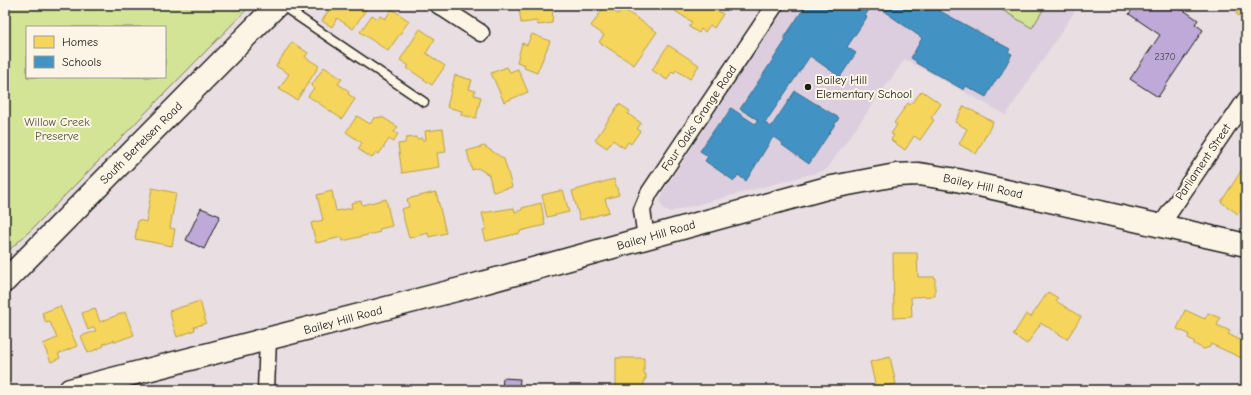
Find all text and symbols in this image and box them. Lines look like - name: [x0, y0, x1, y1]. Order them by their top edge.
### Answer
- legend: [26, 26, 166, 78]
- text: Homes: [62, 35, 98, 49]
- house number: 2370: [1154, 51, 1176, 63]
- text: Schools: [62, 55, 101, 69]
- street label: Four Oaks Grange Road: [658, 62, 740, 174]
- place label: Bailey Hill Elementary School: [816, 73, 912, 101]
- marker: Bailey Hill Elementary School: [803, 82, 813, 92]
- street label: South Bertelsen Road: [97, 99, 185, 187]
- park label: Willow Creek Preserve: [24, 115, 90, 143]
- street label: Parliament Street: [1172, 121, 1234, 203]
- street label: Bailey Hill Road: [942, 171, 1024, 201]
- street label: Bailey Hill Road: [615, 217, 697, 253]
- street label: Bailey Hill Road: [302, 303, 384, 337]

